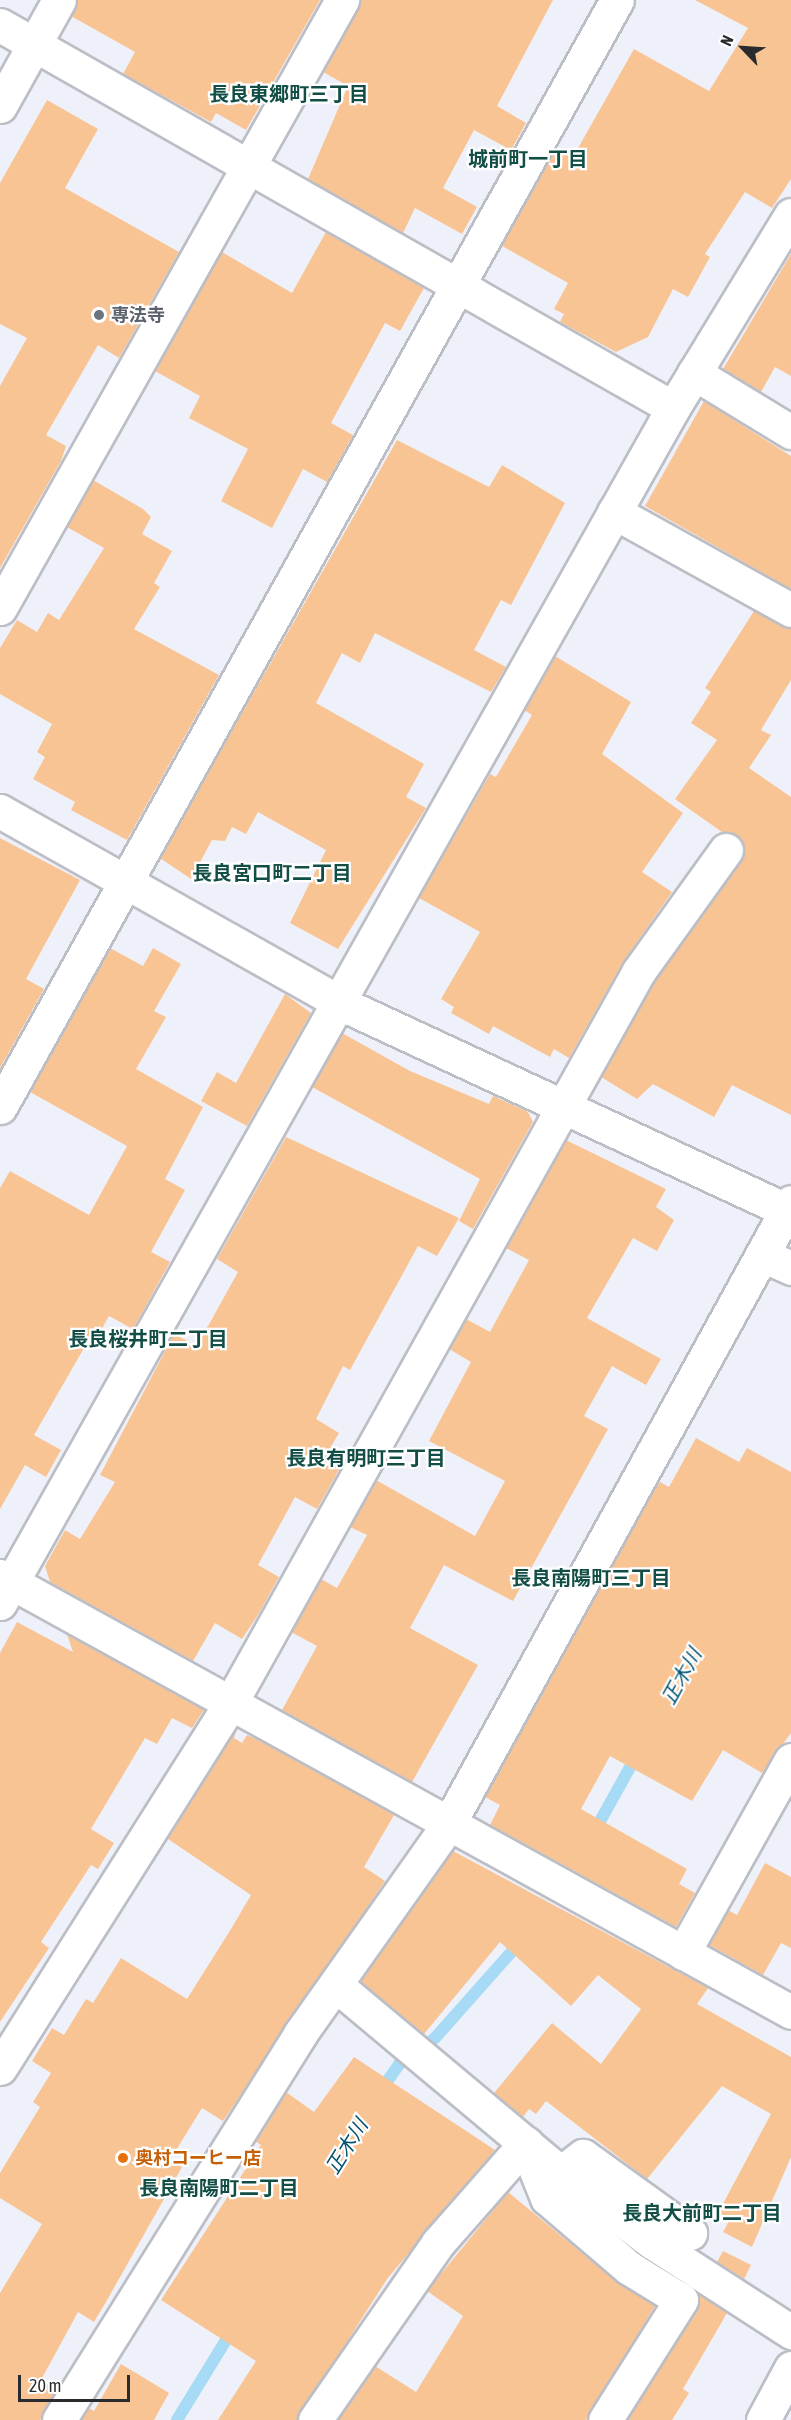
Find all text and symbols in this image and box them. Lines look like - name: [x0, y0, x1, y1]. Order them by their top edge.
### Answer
- north arrow: [713, 18, 773, 78]
- text: N: [717, 32, 737, 48]
- district label: 長良東郷町三丁目: [209, 81, 369, 105]
- district label: 城前町一丁目: [468, 146, 588, 170]
- place label: 専法寺: [111, 304, 165, 326]
- marker: 専法寺: [92, 308, 106, 322]
- district label: 長良宮口町二丁目: [192, 860, 352, 884]
- district label: 長良桜井町二丁目: [68, 1326, 228, 1350]
- district label: 長良有明町三丁目: [286, 1445, 446, 1469]
- district label: 長良南陽町三丁目: [511, 1565, 671, 1589]
- water label: 正木川: [656, 1644, 706, 1708]
- water label: 正木川: [320, 2114, 372, 2178]
- place label: 奥村コーヒー店: [135, 2147, 261, 2169]
- marker: 奥村コーヒー店: [116, 2151, 130, 2165]
- district label: 長良南陽町二丁目: [139, 2175, 299, 2199]
- district label: 長良大前町二丁目: [622, 2200, 782, 2224]
- scale bar: [21, 2363, 134, 2401]
- text: 20 m: [29, 2375, 61, 2396]

